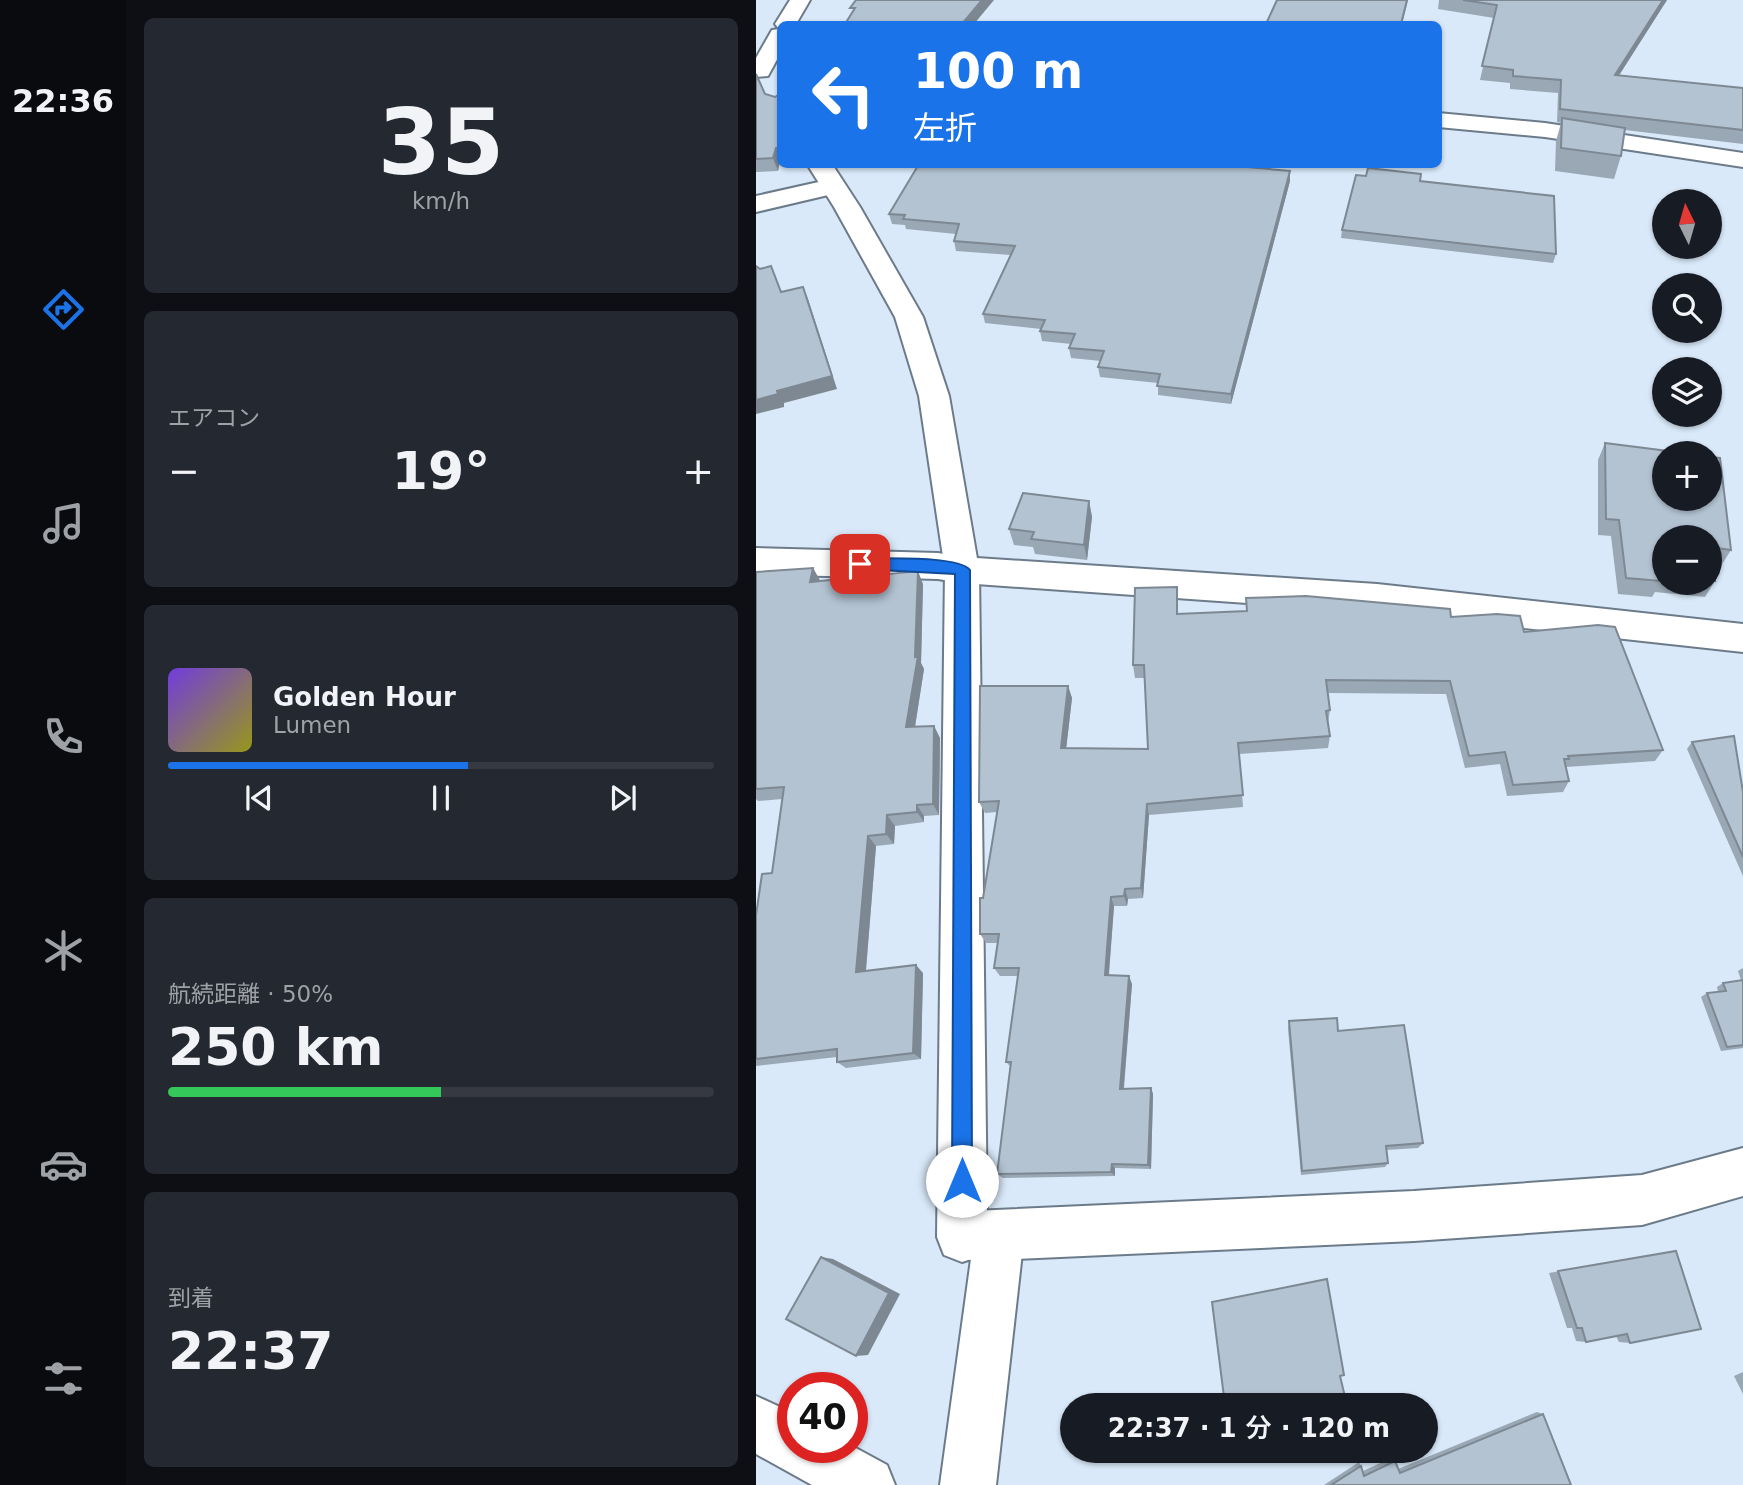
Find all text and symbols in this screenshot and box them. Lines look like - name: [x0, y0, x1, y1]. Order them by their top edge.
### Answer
- text: 100 m: [913, 43, 1083, 100]
- icon: left: [798, 49, 889, 140]
- text: 22:36: [12, 82, 114, 120]
- text: 35: [378, 90, 504, 195]
- text: 左折: [913, 109, 977, 147]
- text: km/h: [412, 188, 470, 214]
- north arrow: [1652, 189, 1722, 259]
- map controls: [1652, 189, 1722, 595]
- button: search: [1652, 273, 1722, 343]
- icon: directions: [39, 285, 88, 334]
- button: layers: [1652, 357, 1722, 427]
- text: エアコン: [168, 405, 260, 431]
- text: 19°: [392, 441, 490, 501]
- button: +: [1652, 441, 1722, 511]
- text: −: [168, 449, 200, 493]
- text: +: [682, 449, 714, 493]
- icon: music: [39, 499, 88, 548]
- button: −: [1652, 525, 1722, 595]
- pin: [830, 534, 890, 594]
- icon: arrive: [841, 545, 879, 583]
- text: Golden Hour: [273, 682, 456, 712]
- icon: phone: [39, 712, 88, 761]
- text: Lumen: [273, 712, 351, 738]
- icon: previous: [240, 779, 278, 817]
- icon: pause: [422, 779, 460, 817]
- icon: next: [604, 779, 642, 817]
- icon: climate: [39, 926, 88, 975]
- text: 航続距離 · 50%: [168, 981, 333, 1007]
- text: 250 km: [168, 1017, 383, 1077]
- icon: car: [39, 1140, 88, 1189]
- position arrow: [925, 1144, 999, 1218]
- text: 到着: [168, 1285, 214, 1311]
- text: 22:37: [168, 1321, 334, 1381]
- icon: filters: [39, 1354, 88, 1403]
- speed limit sign: 40: [777, 1372, 868, 1463]
- text: 22:37 · 1 分 · 120 m: [1108, 1413, 1390, 1443]

